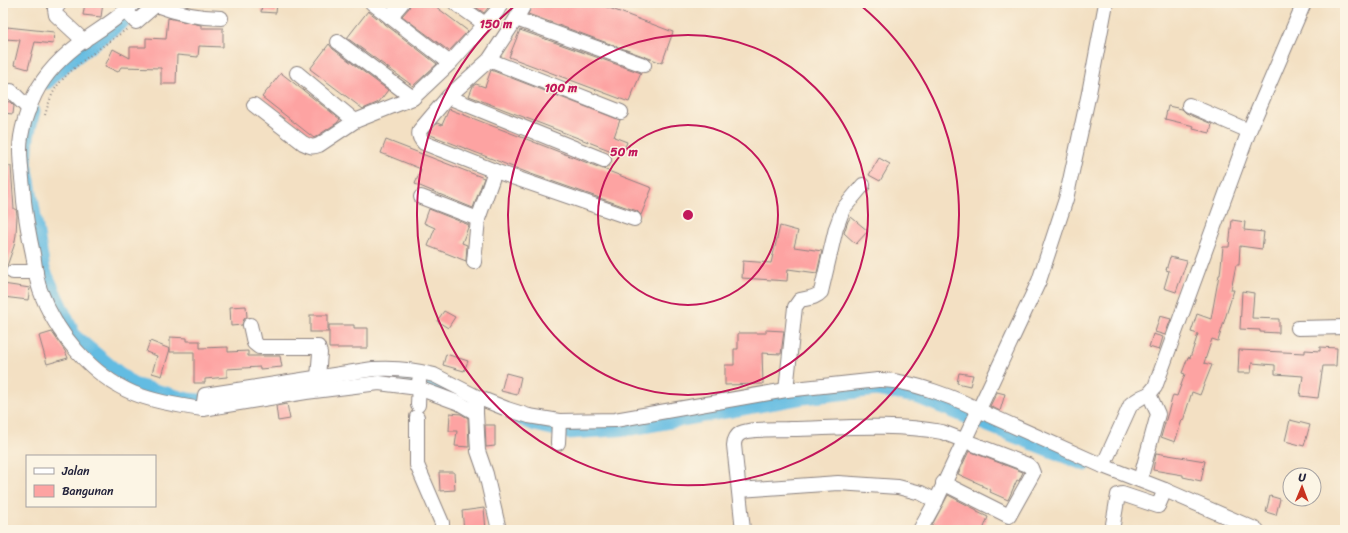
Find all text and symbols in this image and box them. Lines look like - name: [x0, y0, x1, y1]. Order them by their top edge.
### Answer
- text: 150 m: [480, 13, 513, 35]
- text: 100 m: [545, 77, 578, 99]
- text: 50 m: [610, 141, 638, 163]
- centre of rings: [681, 208, 695, 222]
- legend: [26, 455, 156, 507]
- text: Jalan: [61, 460, 90, 482]
- north arrow: [1282, 467, 1322, 507]
- text: U: [1298, 468, 1307, 487]
- text: Bangunan: [62, 480, 114, 502]

